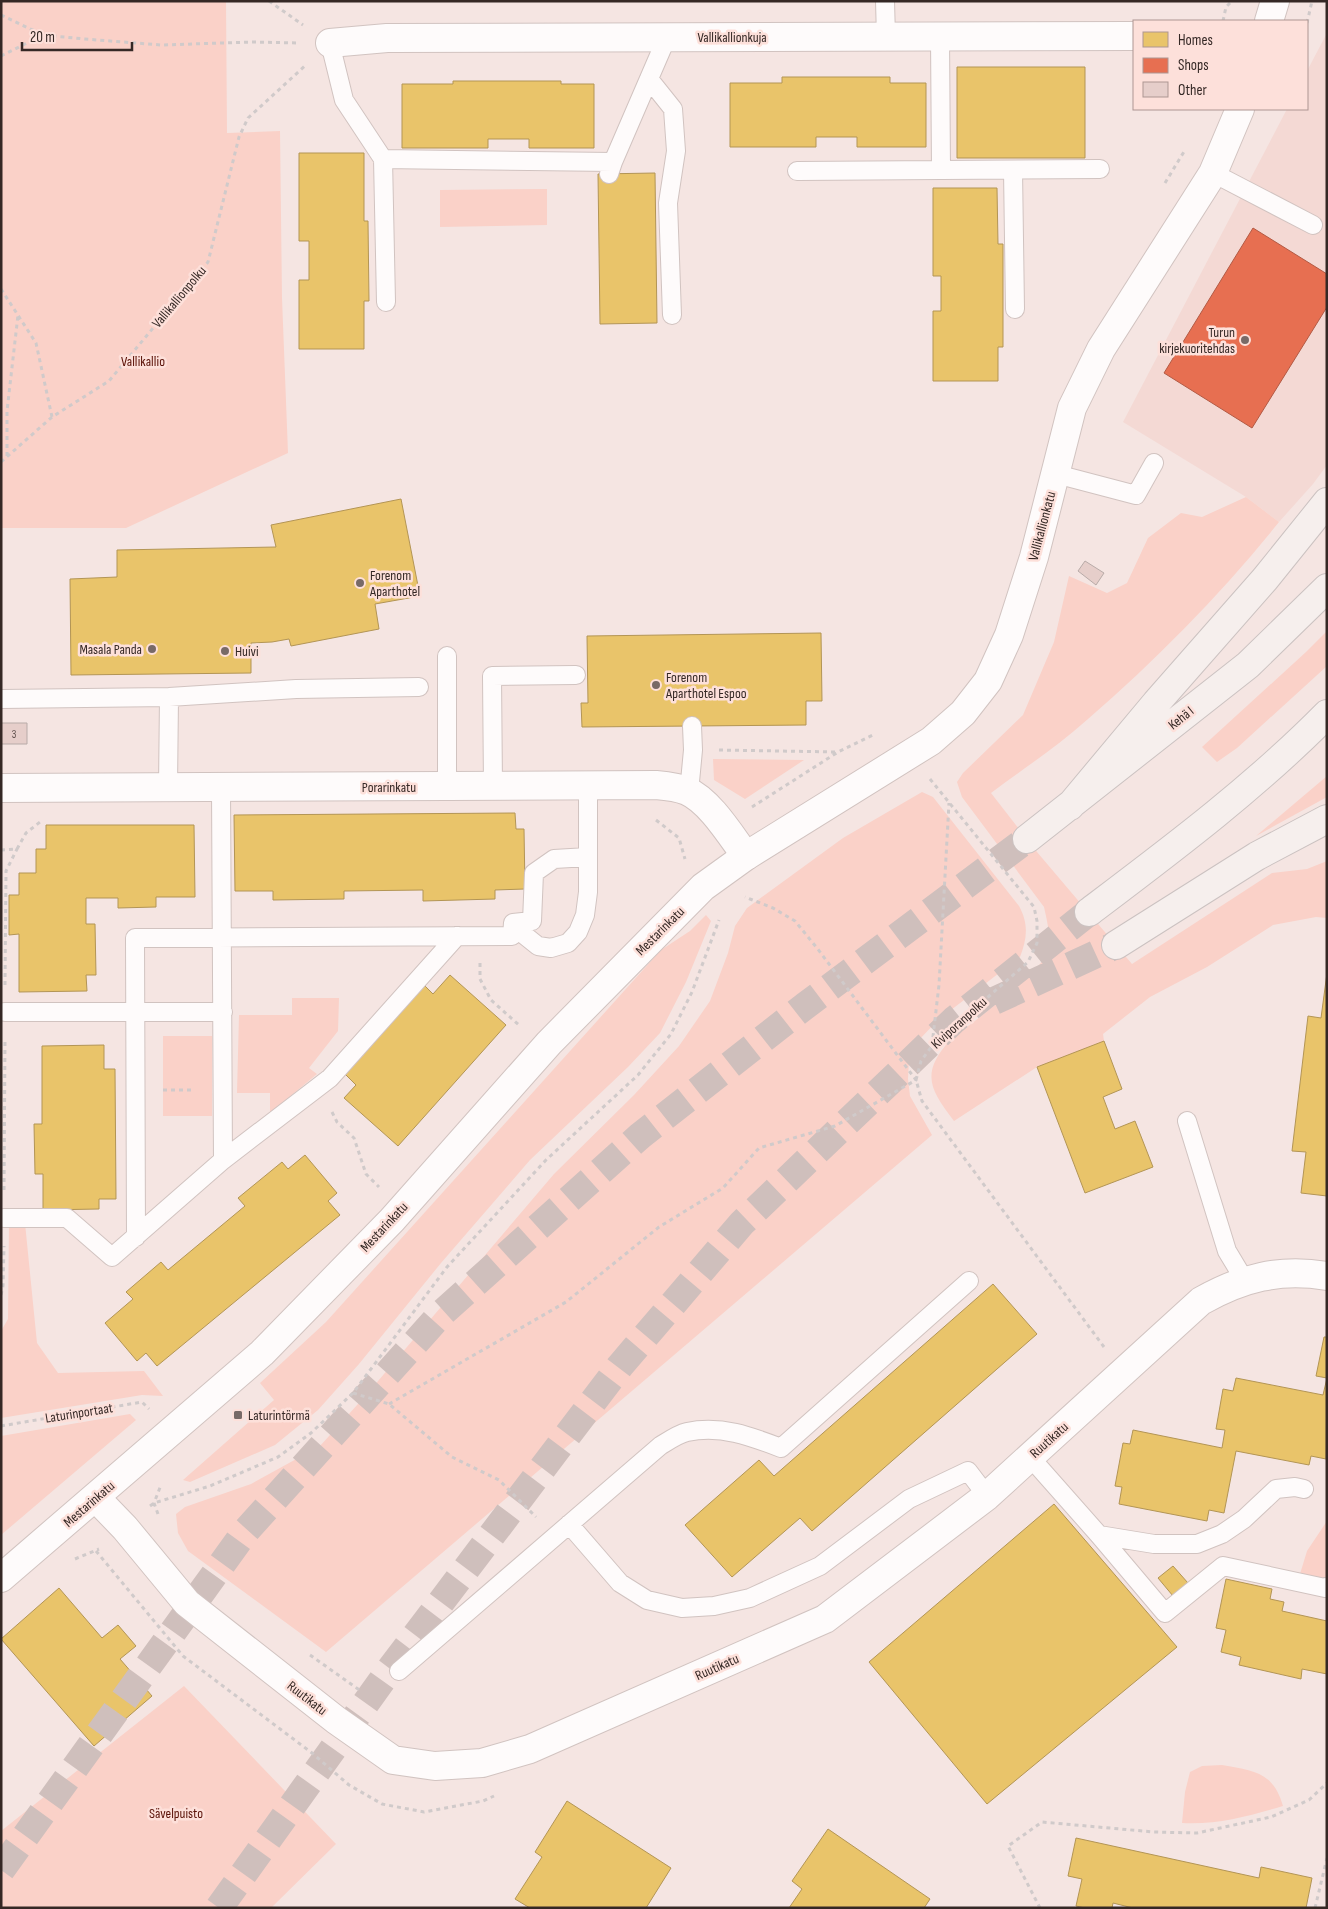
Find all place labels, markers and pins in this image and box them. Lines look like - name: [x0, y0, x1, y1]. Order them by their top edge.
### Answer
- place label: Turun kirjekuoritehdas: [1159, 324, 1235, 357]
- marker: Turun kirjekuoritehdas: [1239, 334, 1251, 346]
- place label: Forenom Aparthotel: [369, 567, 420, 600]
- marker: Forenom Aparthotel: [354, 577, 366, 589]
- place label: Masala Panda: [79, 641, 142, 658]
- marker: Masala Panda: [146, 643, 158, 655]
- place label: Huivi: [235, 643, 259, 660]
- marker: Huivi: [219, 645, 231, 657]
- place label: Forenom Aparthotel Espoo: [665, 669, 747, 702]
- marker: Forenom Aparthotel Espoo: [650, 679, 662, 691]
- place label: Laturintörmä: [248, 1407, 310, 1424]
- marker: Laturintörmä: [232, 1409, 244, 1421]

